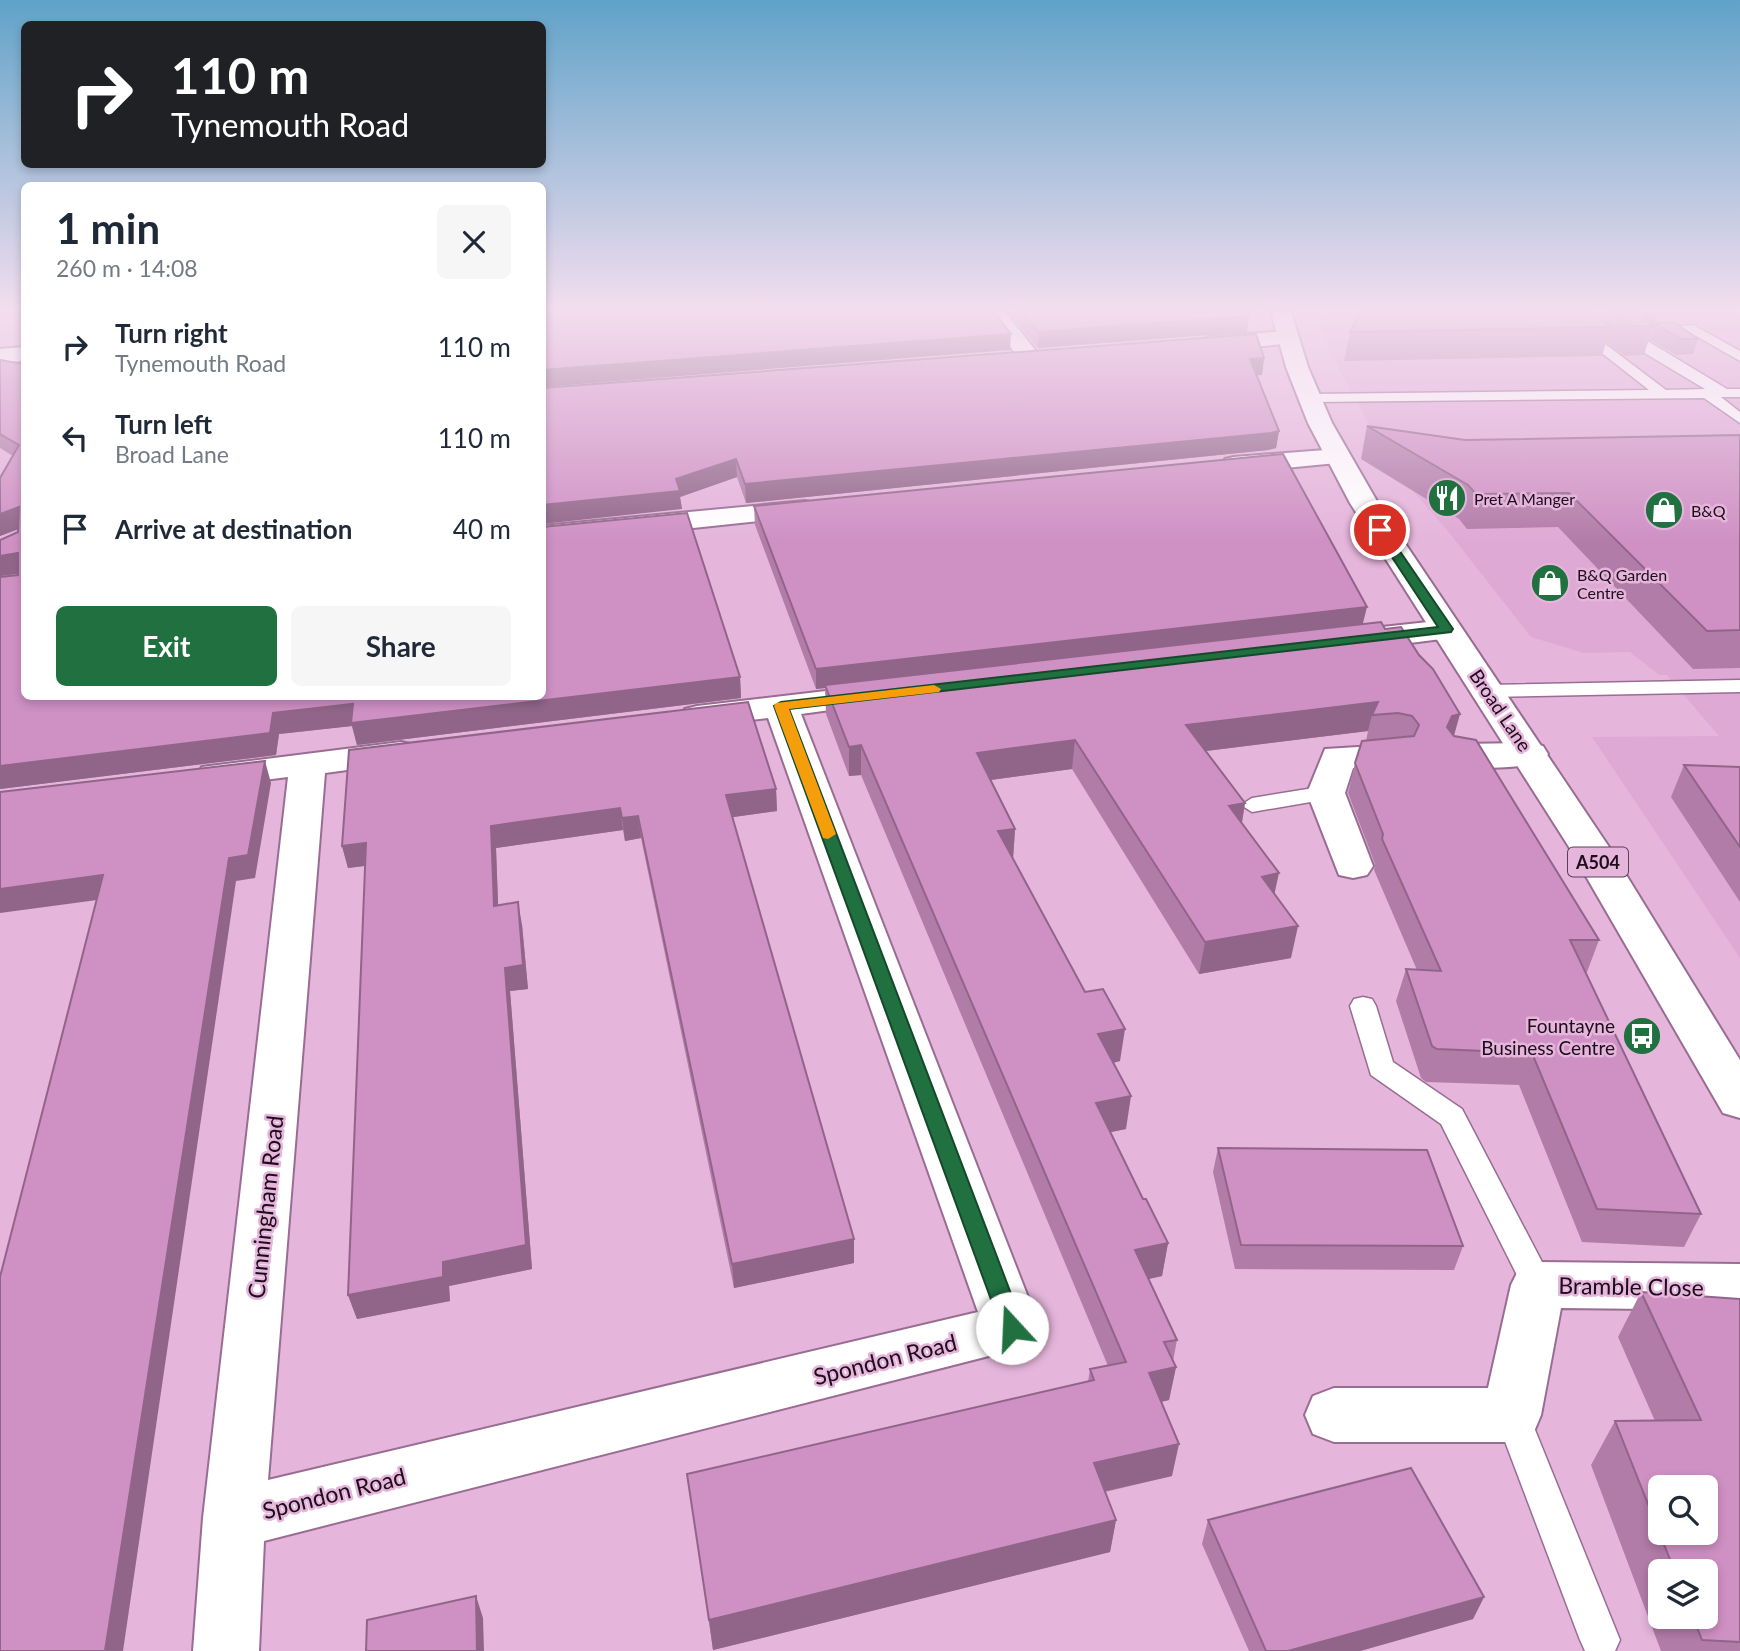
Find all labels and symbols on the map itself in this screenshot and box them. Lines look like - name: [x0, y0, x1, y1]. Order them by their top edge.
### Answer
- restaurant icon: Pret A Manger: [1426, 477, 1468, 519]
- place label: Pret A Manger: [1474, 489, 1575, 508]
- shop icon: B&Q: [1643, 489, 1685, 531]
- pin: [1350, 500, 1410, 560]
- place label: B&Q: [1691, 501, 1726, 520]
- shop icon: B&Q Garden Centre: [1529, 562, 1571, 604]
- place label: B&Q Garden Centre: [1577, 565, 1667, 602]
- street label: Broad Lane: [1465, 665, 1537, 755]
- road number: A504: [1568, 848, 1628, 876]
- place label: Fountayne Business Centre: [1481, 1014, 1615, 1059]
- bus stop icon: Fountayne Business Centre: [1621, 1015, 1663, 1057]
- street label: Cunningham Road: [241, 1114, 289, 1300]
- street label: Bramble Close: [1558, 1271, 1704, 1301]
- position arrow: [975, 1291, 1049, 1365]
- street label: Spondon Road: [810, 1328, 960, 1390]
- street label: Spondon Road: [259, 1462, 409, 1524]

